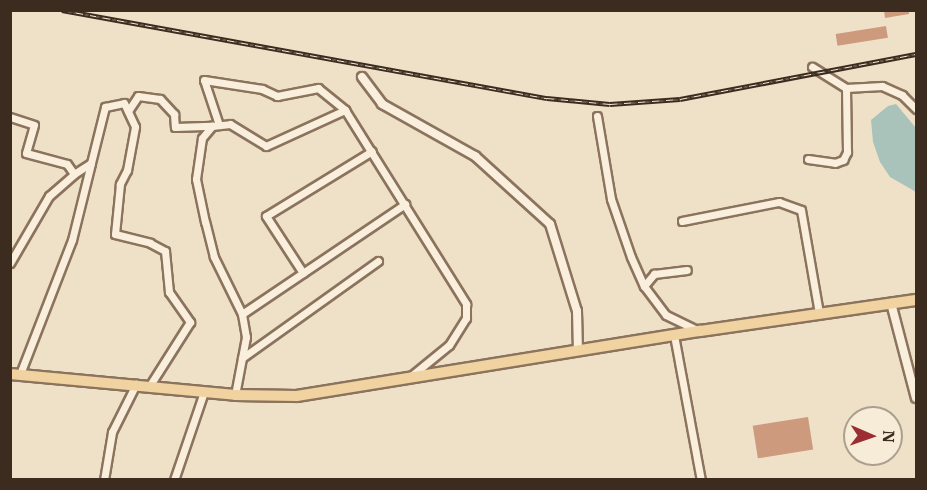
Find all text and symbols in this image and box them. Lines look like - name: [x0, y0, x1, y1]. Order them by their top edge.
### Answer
- north arrow: [843, 406, 903, 466]
- text: N: [879, 430, 899, 443]

